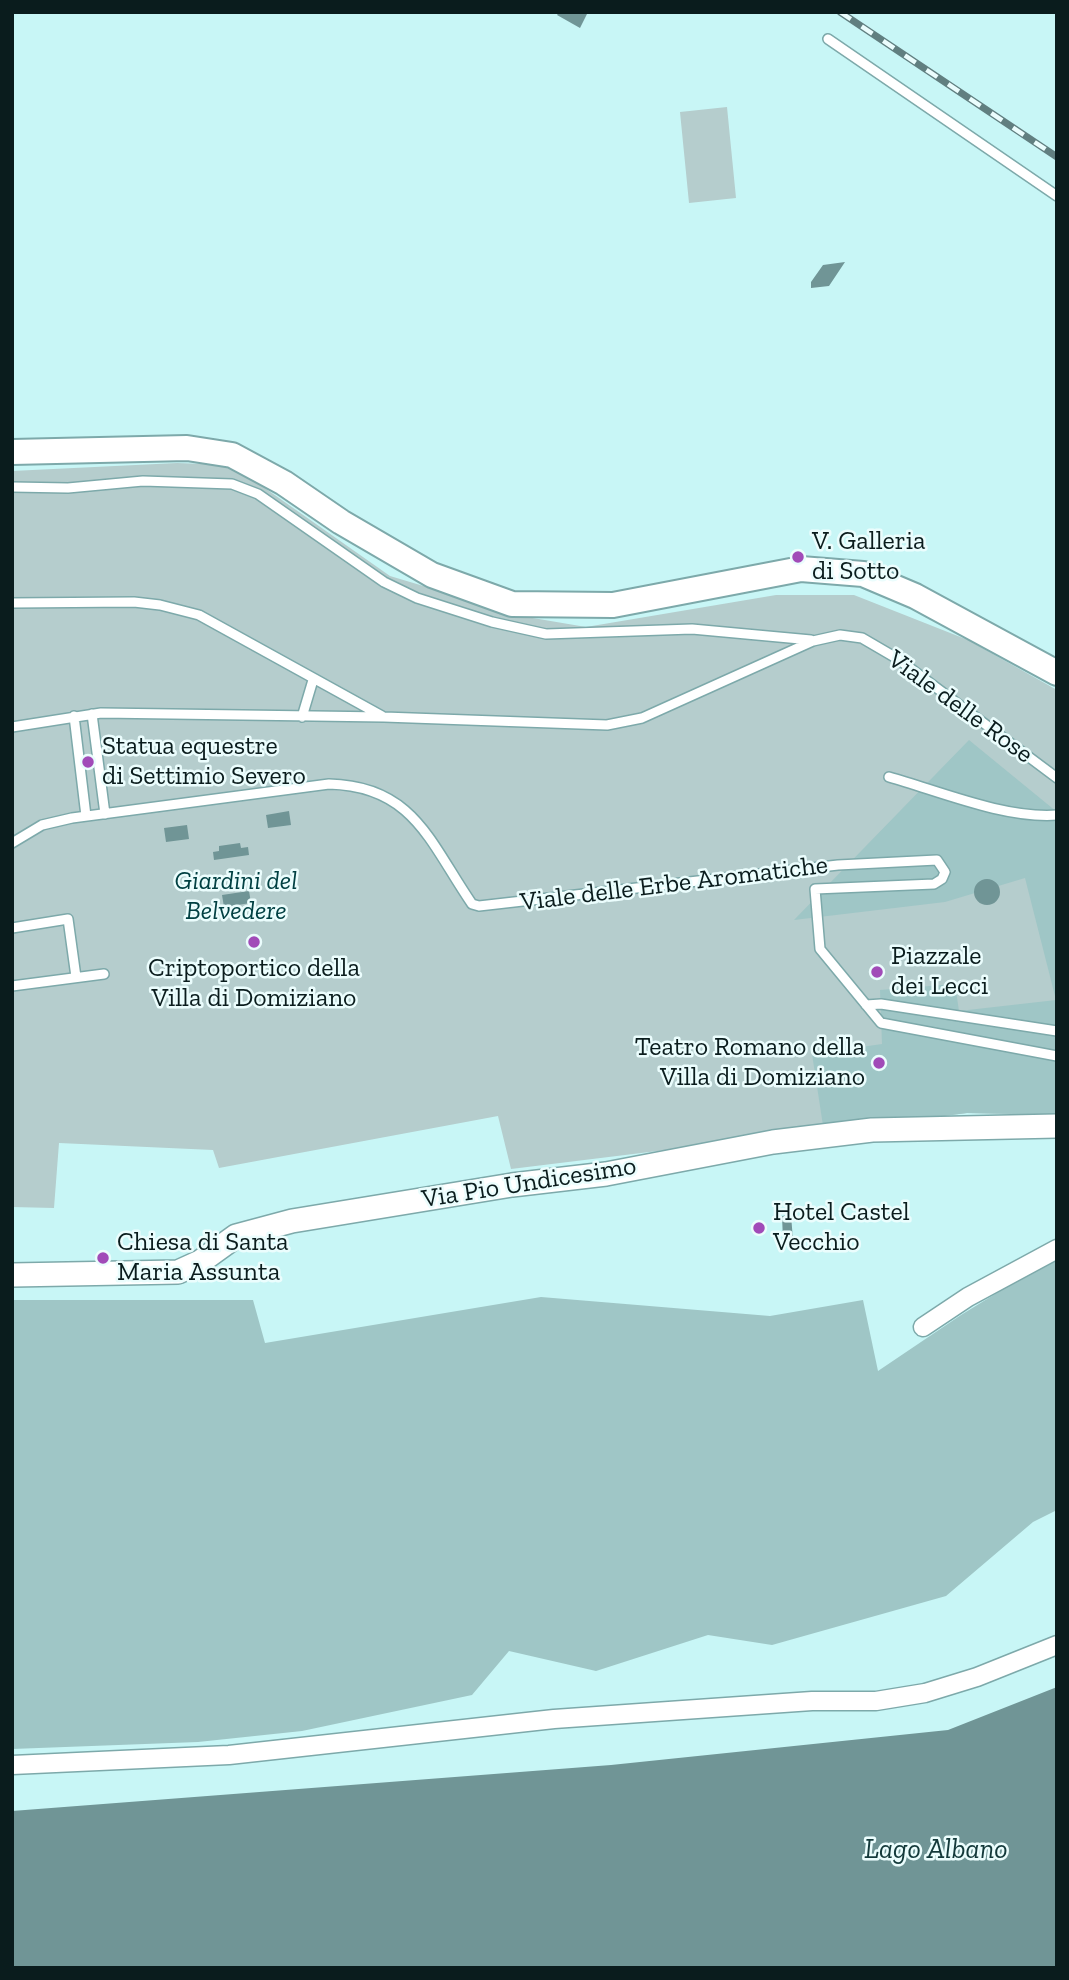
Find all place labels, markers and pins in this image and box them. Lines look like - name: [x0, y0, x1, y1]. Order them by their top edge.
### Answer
- place label: V. Galleria di Sotto: [812, 526, 926, 588]
- marker: V. Galleria di Sotto: [790, 549, 806, 565]
- place label: Statua equestre di Settimio Severo: [102, 731, 306, 792]
- marker: Statua equestre di Settimio Severo: [80, 754, 96, 770]
- marker: Criptoportico della Villa di Domiziano: [246, 934, 262, 950]
- place label: Piazzale dei Lecci: [891, 941, 988, 1002]
- place label: Criptoportico della Villa di Domiziano: [148, 953, 360, 1014]
- marker: Piazzale dei Lecci: [869, 964, 885, 980]
- place label: Teatro Romano della Villa di Domiziano: [635, 1032, 865, 1094]
- marker: Teatro Romano della Villa di Domiziano: [871, 1055, 887, 1071]
- place label: Hotel Castel Vecchio: [773, 1197, 910, 1258]
- marker: Hotel Castel Vecchio: [751, 1220, 767, 1236]
- place label: Chiesa di Santa Maria Assunta: [117, 1227, 289, 1288]
- marker: Chiesa di Santa Maria Assunta: [95, 1250, 111, 1266]

